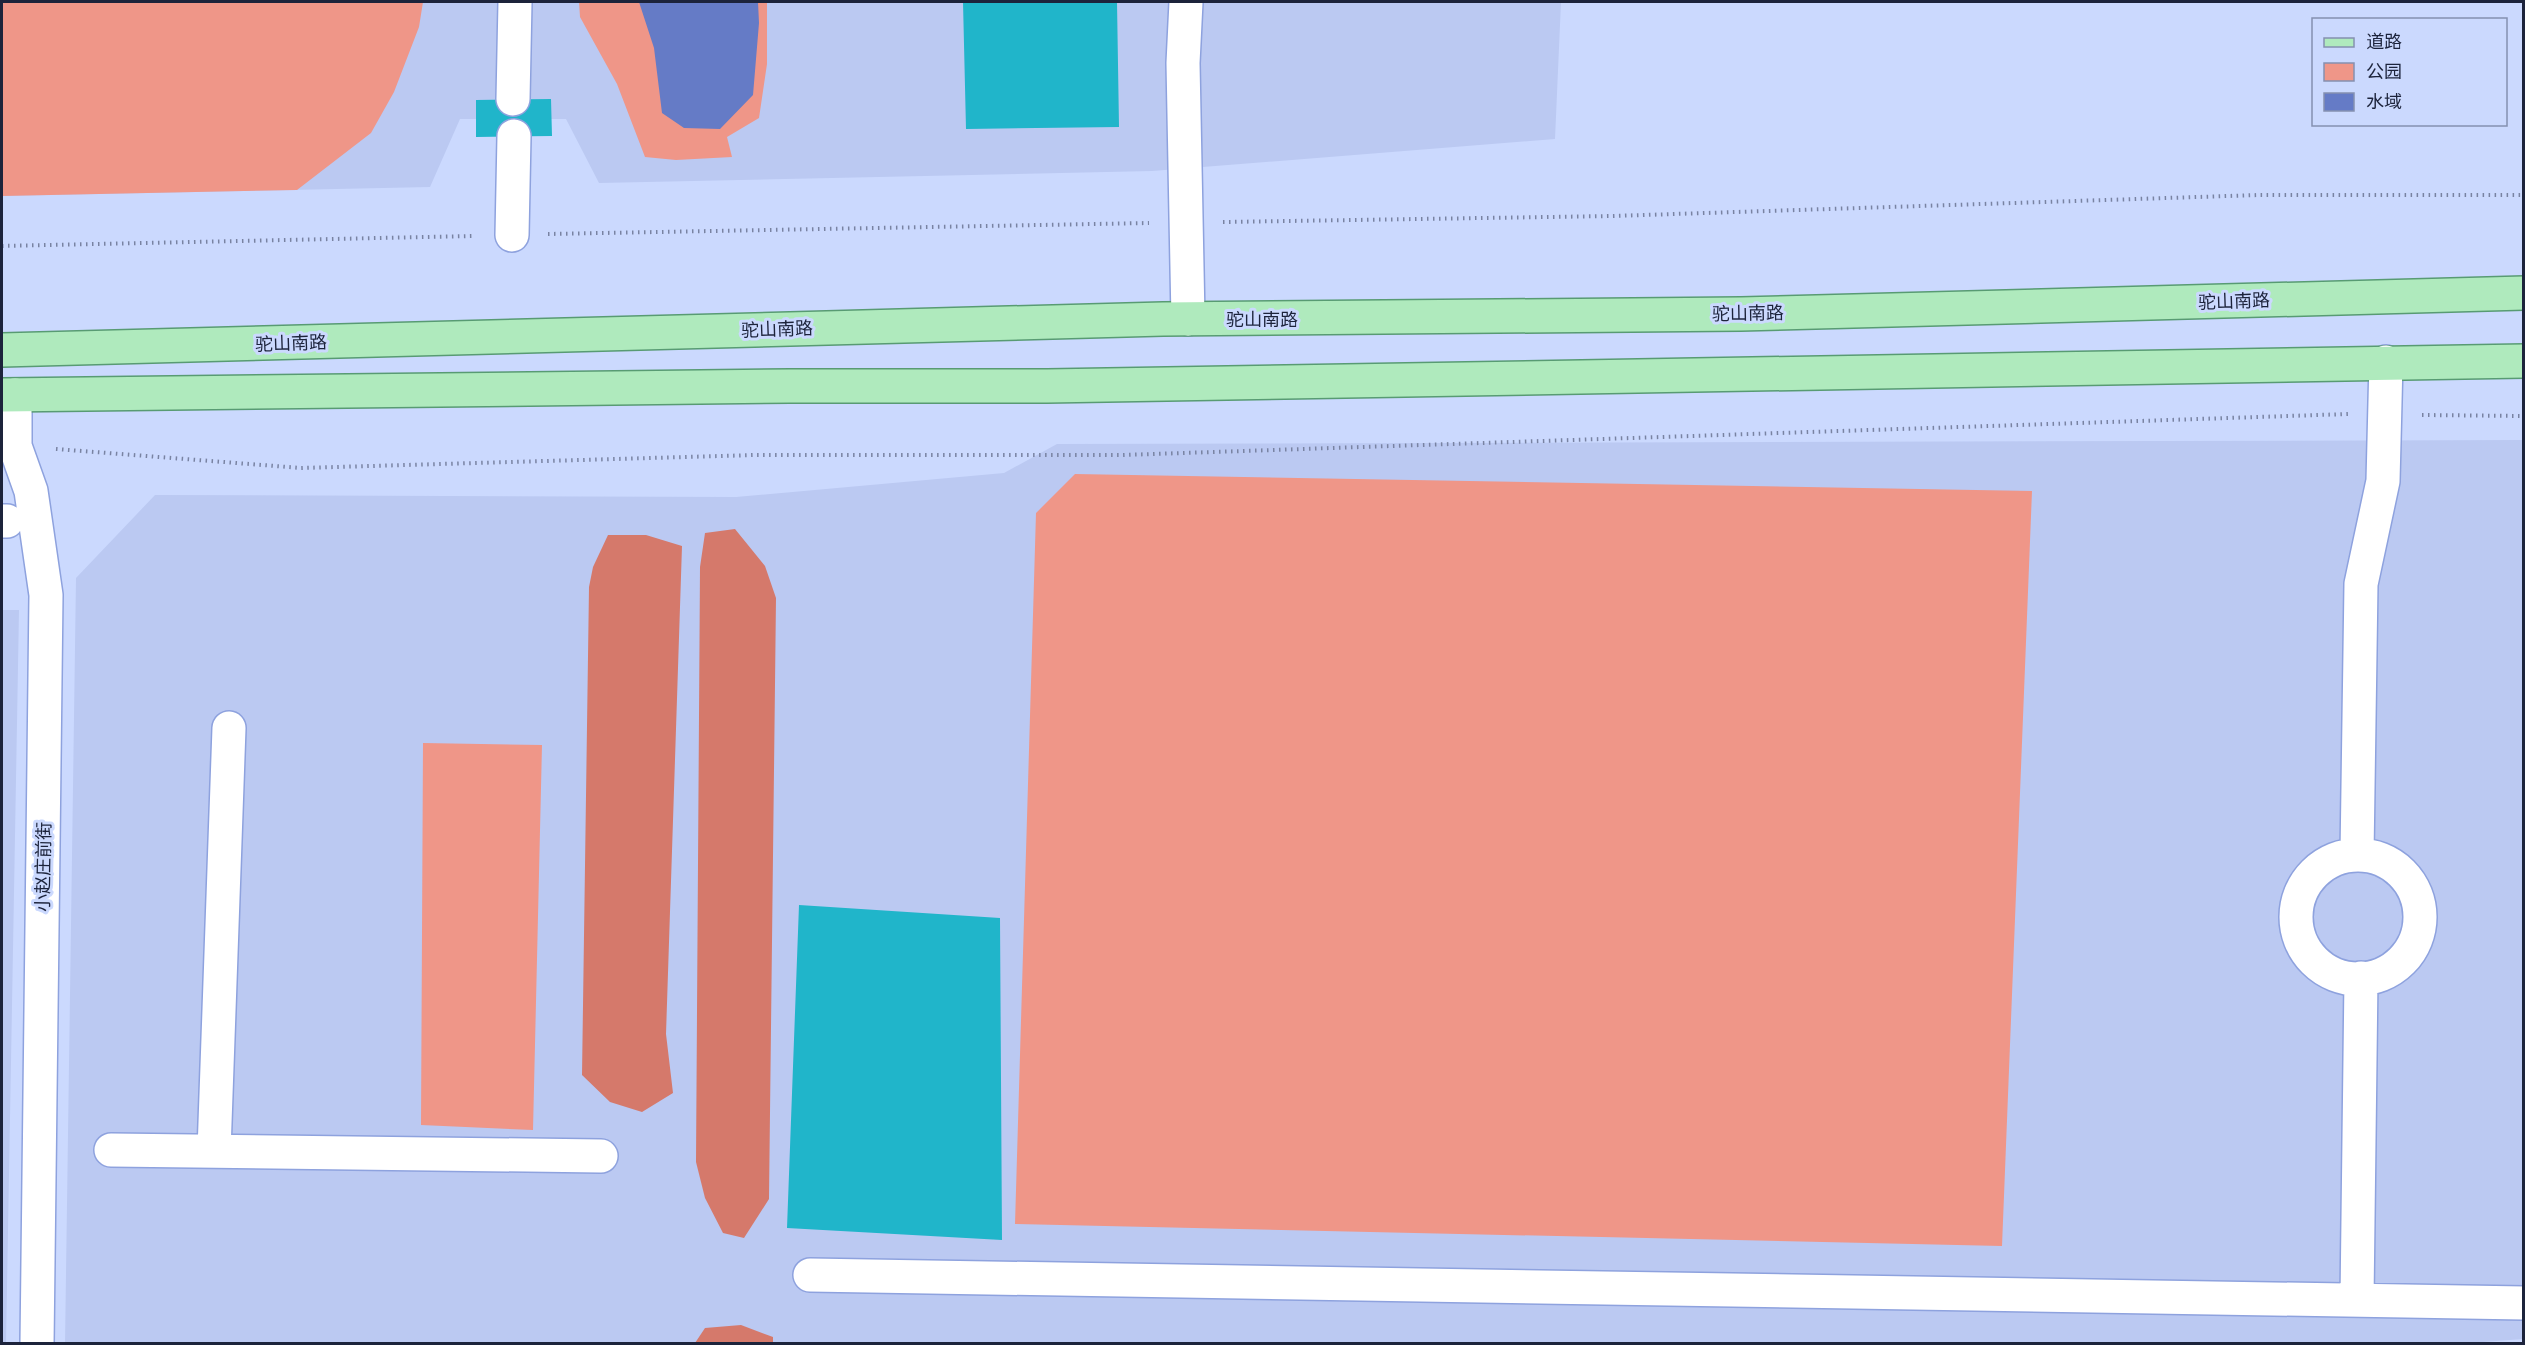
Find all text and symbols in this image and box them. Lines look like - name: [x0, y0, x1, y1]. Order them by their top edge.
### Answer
- legend: [2312, 18, 2507, 126]
- text: 道路: [2366, 31, 2402, 52]
- text: 公园: [2366, 61, 2402, 82]
- text: 水域: [2366, 91, 2402, 112]
- street label: 驼山南路: [2198, 289, 2270, 313]
- street label: 驼山南路: [1712, 302, 1784, 324]
- street label: 驼山南路: [1226, 309, 1298, 330]
- street label: 驼山南路: [741, 317, 813, 341]
- street label: 驼山南路: [255, 331, 327, 355]
- street label: 小赵庄前街: [32, 822, 54, 912]

